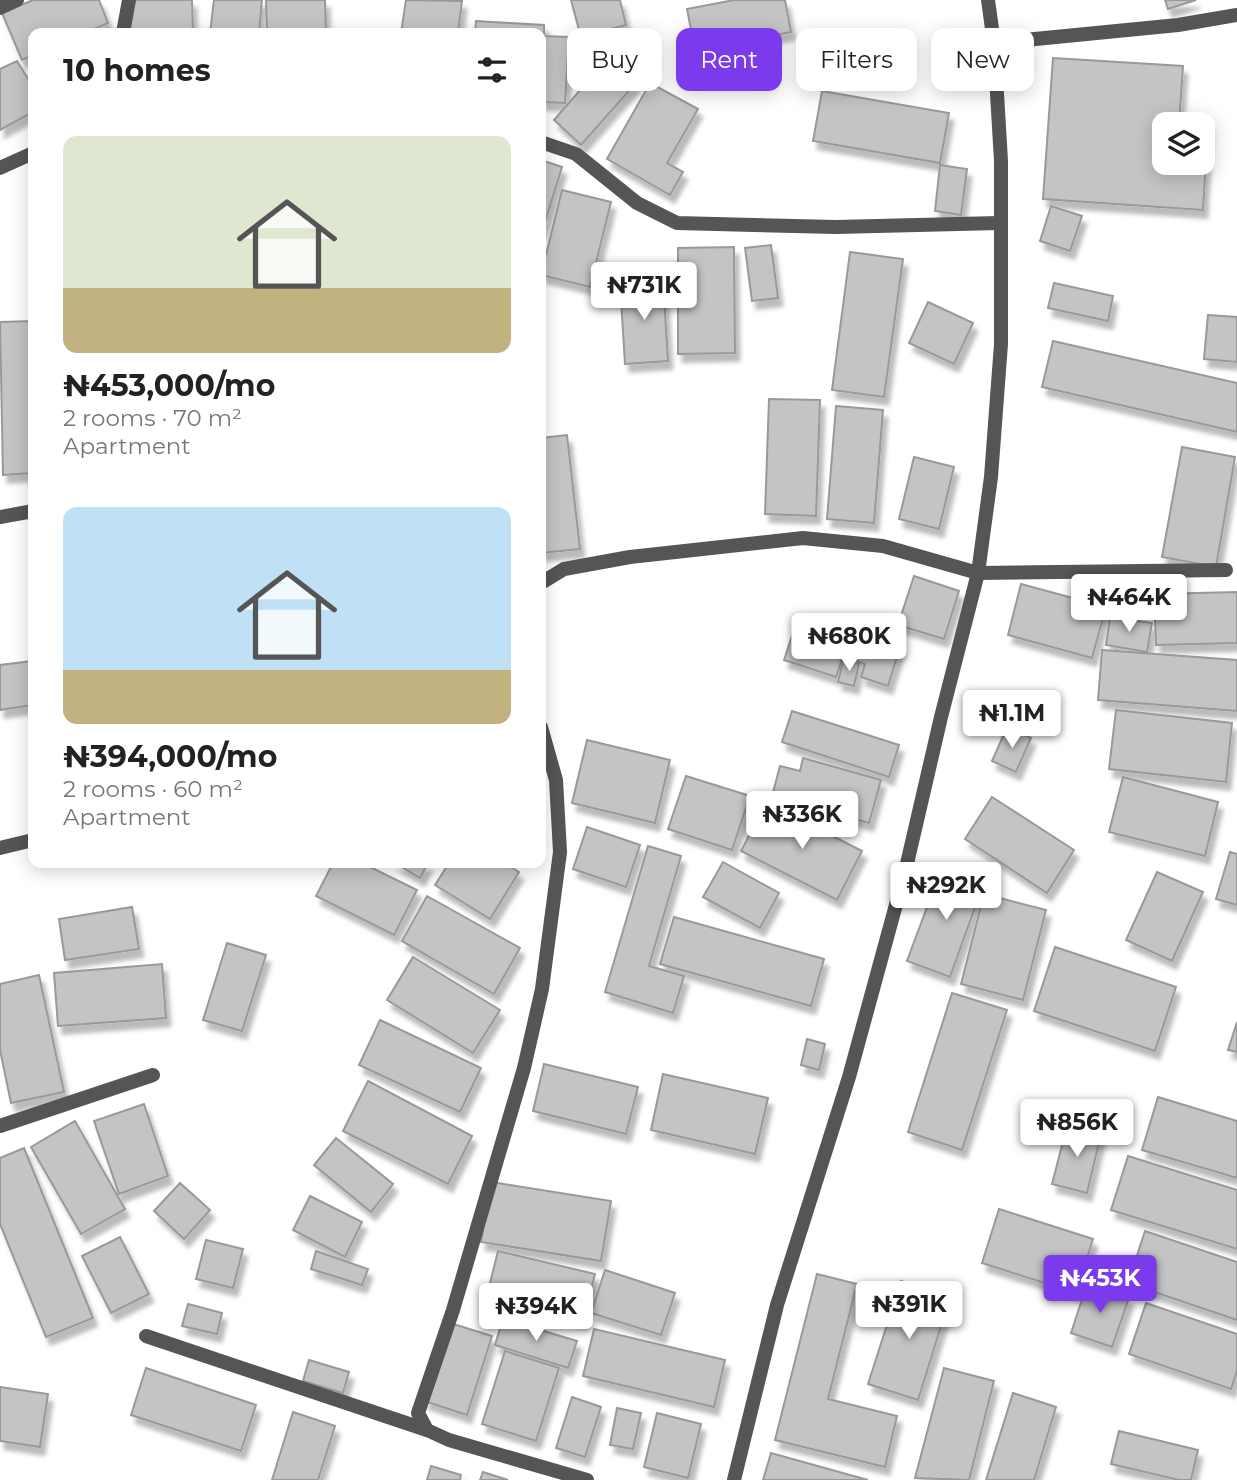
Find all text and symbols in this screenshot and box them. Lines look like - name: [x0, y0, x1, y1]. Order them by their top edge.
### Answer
- chip: Buy: [567, 28, 662, 91]
- chip: Rent: [676, 28, 782, 91]
- chip: Filters: [796, 28, 917, 91]
- chip: New: [931, 28, 1034, 91]
- icon: filters: [473, 51, 511, 89]
- text: 10 homes: [63, 52, 211, 89]
- map controls: [1152, 112, 1215, 175]
- button: layers: [1152, 112, 1215, 175]
- icon: home: [224, 181, 350, 307]
- pin: ₦731K: [595, 262, 693, 322]
- text: ₦731K: [607, 271, 681, 299]
- text: ₦453,000/mo: [63, 367, 275, 404]
- text: 2 rooms · 70 m²: [63, 404, 242, 432]
- text: Apartment: [63, 432, 191, 460]
- icon: home: [224, 552, 350, 678]
- pin: ₦464K: [1080, 574, 1178, 634]
- text: ₦464K: [1087, 583, 1171, 611]
- pin: ₦680K: [800, 614, 898, 673]
- text: ₦680K: [807, 622, 891, 650]
- pin: ₦1.1M: [963, 690, 1061, 750]
- text: ₦1.1M: [979, 699, 1045, 727]
- text: ₦394,000/mo: [63, 738, 277, 775]
- text: 2 rooms · 60 m²: [63, 775, 243, 803]
- pin: ₦336K: [753, 792, 851, 851]
- text: ₦336K: [762, 800, 842, 828]
- text: Apartment: [63, 803, 191, 831]
- pin: ₦292K: [897, 862, 995, 922]
- text: ₦292K: [906, 871, 986, 899]
- pin: ₦856K: [1028, 1100, 1126, 1159]
- text: ₦856K: [1036, 1108, 1118, 1136]
- pin: ₦453K: [1051, 1256, 1149, 1315]
- text: ₦453K: [1060, 1264, 1140, 1292]
- pin: ₦391K: [860, 1282, 958, 1341]
- pin: ₦394K: [487, 1284, 585, 1343]
- text: ₦391K: [872, 1290, 946, 1318]
- text: ₦394K: [495, 1292, 577, 1320]

